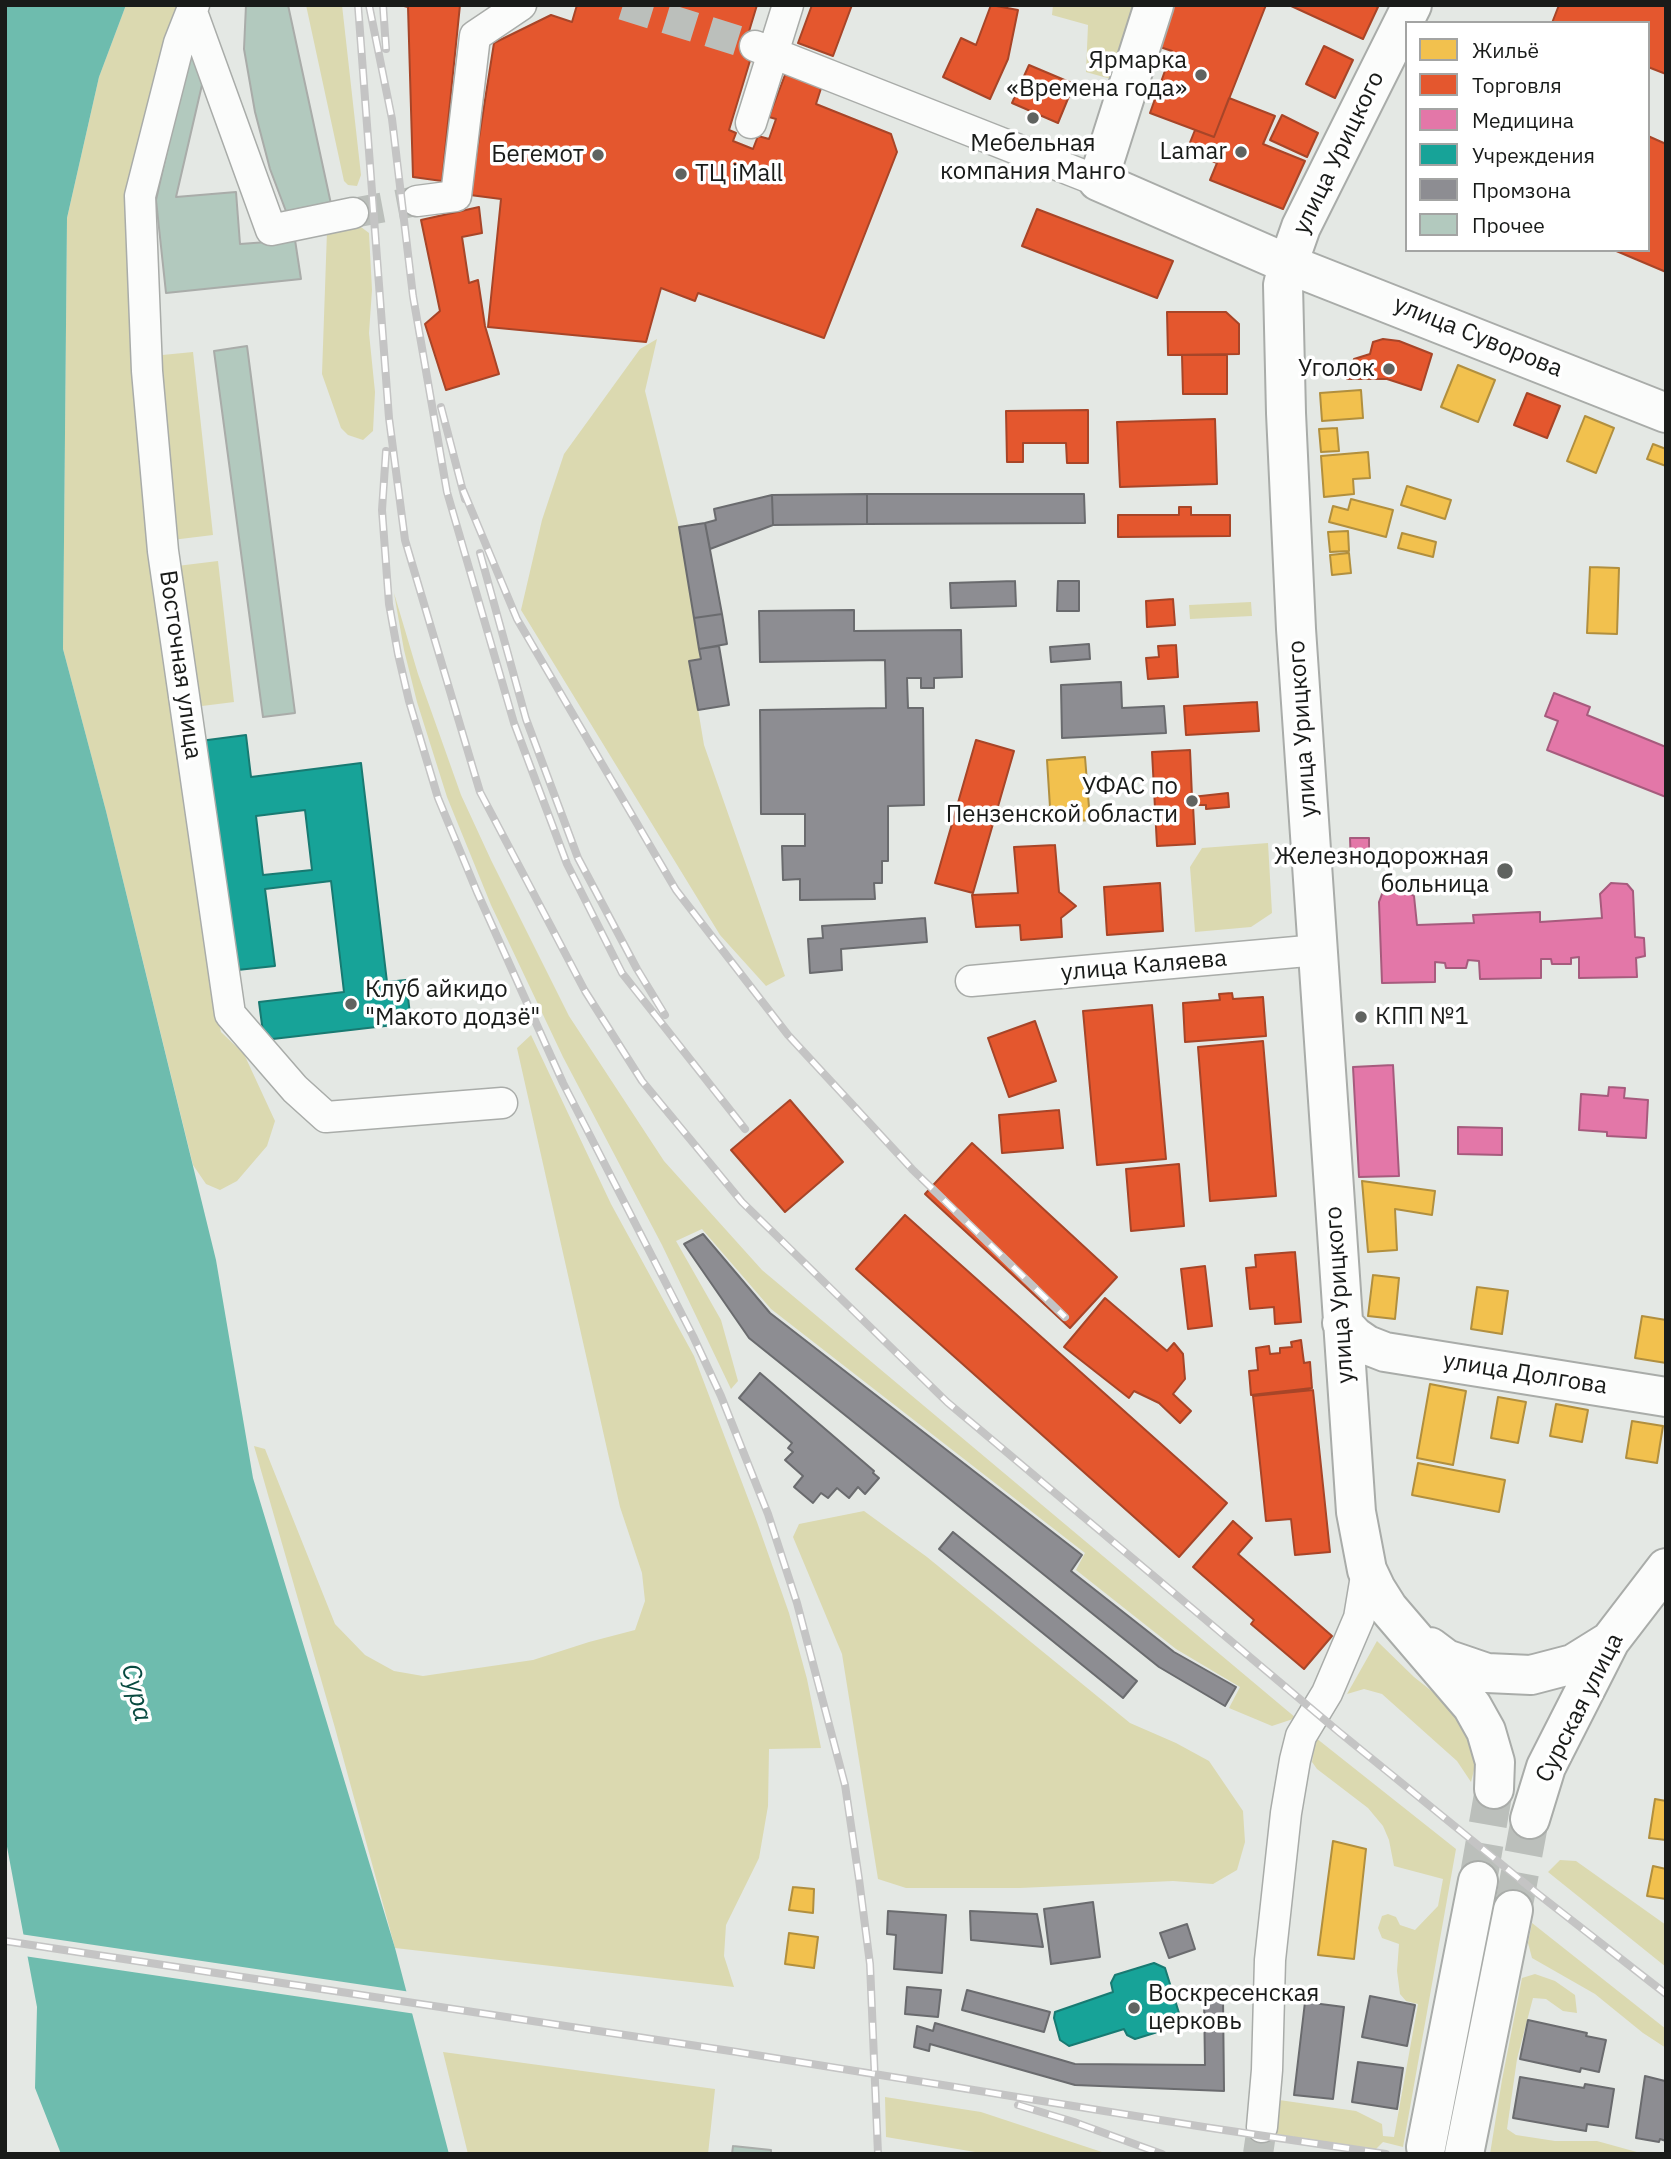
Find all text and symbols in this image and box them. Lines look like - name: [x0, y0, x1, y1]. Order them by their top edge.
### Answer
- legend: [1405, 21, 1650, 252]
- text: Жильё: [1472, 36, 1539, 64]
- place label: Ярмарка «Времена года»: [1007, 47, 1187, 103]
- marker: Ярмарка «Времена года»: [1193, 67, 1209, 83]
- street label: улица Урицкого: [1287, 67, 1391, 239]
- text: Торговля: [1472, 71, 1562, 99]
- text: Медицина: [1472, 106, 1574, 134]
- marker: Мебельная компания Манго: [1025, 110, 1041, 126]
- place label: Мебельная компания Манго: [940, 130, 1126, 186]
- place label: Lamar: [1160, 138, 1227, 166]
- place label: Бегемот: [491, 141, 584, 169]
- text: Учреждения: [1472, 141, 1595, 169]
- marker: Lamar: [1233, 144, 1249, 160]
- marker: Бегемот: [590, 147, 606, 163]
- place label: ТЦ iMall: [695, 160, 783, 188]
- marker: ТЦ iMall: [673, 166, 689, 182]
- text: Промзона: [1472, 176, 1571, 204]
- text: Прочее: [1472, 211, 1545, 239]
- street label: улица Суворова: [1389, 290, 1567, 384]
- place label: Уголок: [1298, 355, 1375, 383]
- marker: Уголок: [1381, 361, 1397, 377]
- street label: Восточная улица: [152, 569, 208, 761]
- street label: улица Урицкого: [1282, 639, 1324, 819]
- place label: УФАС по Пензенской области: [946, 773, 1178, 829]
- marker: УФАС по Пензенской области: [1184, 793, 1200, 809]
- place label: Железнодорожная больница: [1274, 843, 1489, 899]
- marker: Железнодорожная больница: [1495, 861, 1515, 881]
- street label: улица Каляева: [1060, 944, 1228, 988]
- place label: Клуб айкидо "Макото додзё": [365, 976, 540, 1032]
- marker: Клуб айкидо "Макото додзё": [343, 996, 359, 1012]
- place label: КПП №1: [1375, 1003, 1469, 1031]
- marker: КПП №1: [1353, 1009, 1369, 1025]
- street label: улица Урицкого: [1319, 1205, 1361, 1385]
- street label: улица Долгова: [1441, 1347, 1609, 1401]
- street label: Сурская улица: [1530, 1629, 1630, 1787]
- water label: Сура: [114, 1661, 158, 1725]
- place label: Воскресенская церковь: [1148, 1980, 1319, 2036]
- marker: Воскресенская церковь: [1126, 2000, 1142, 2016]

